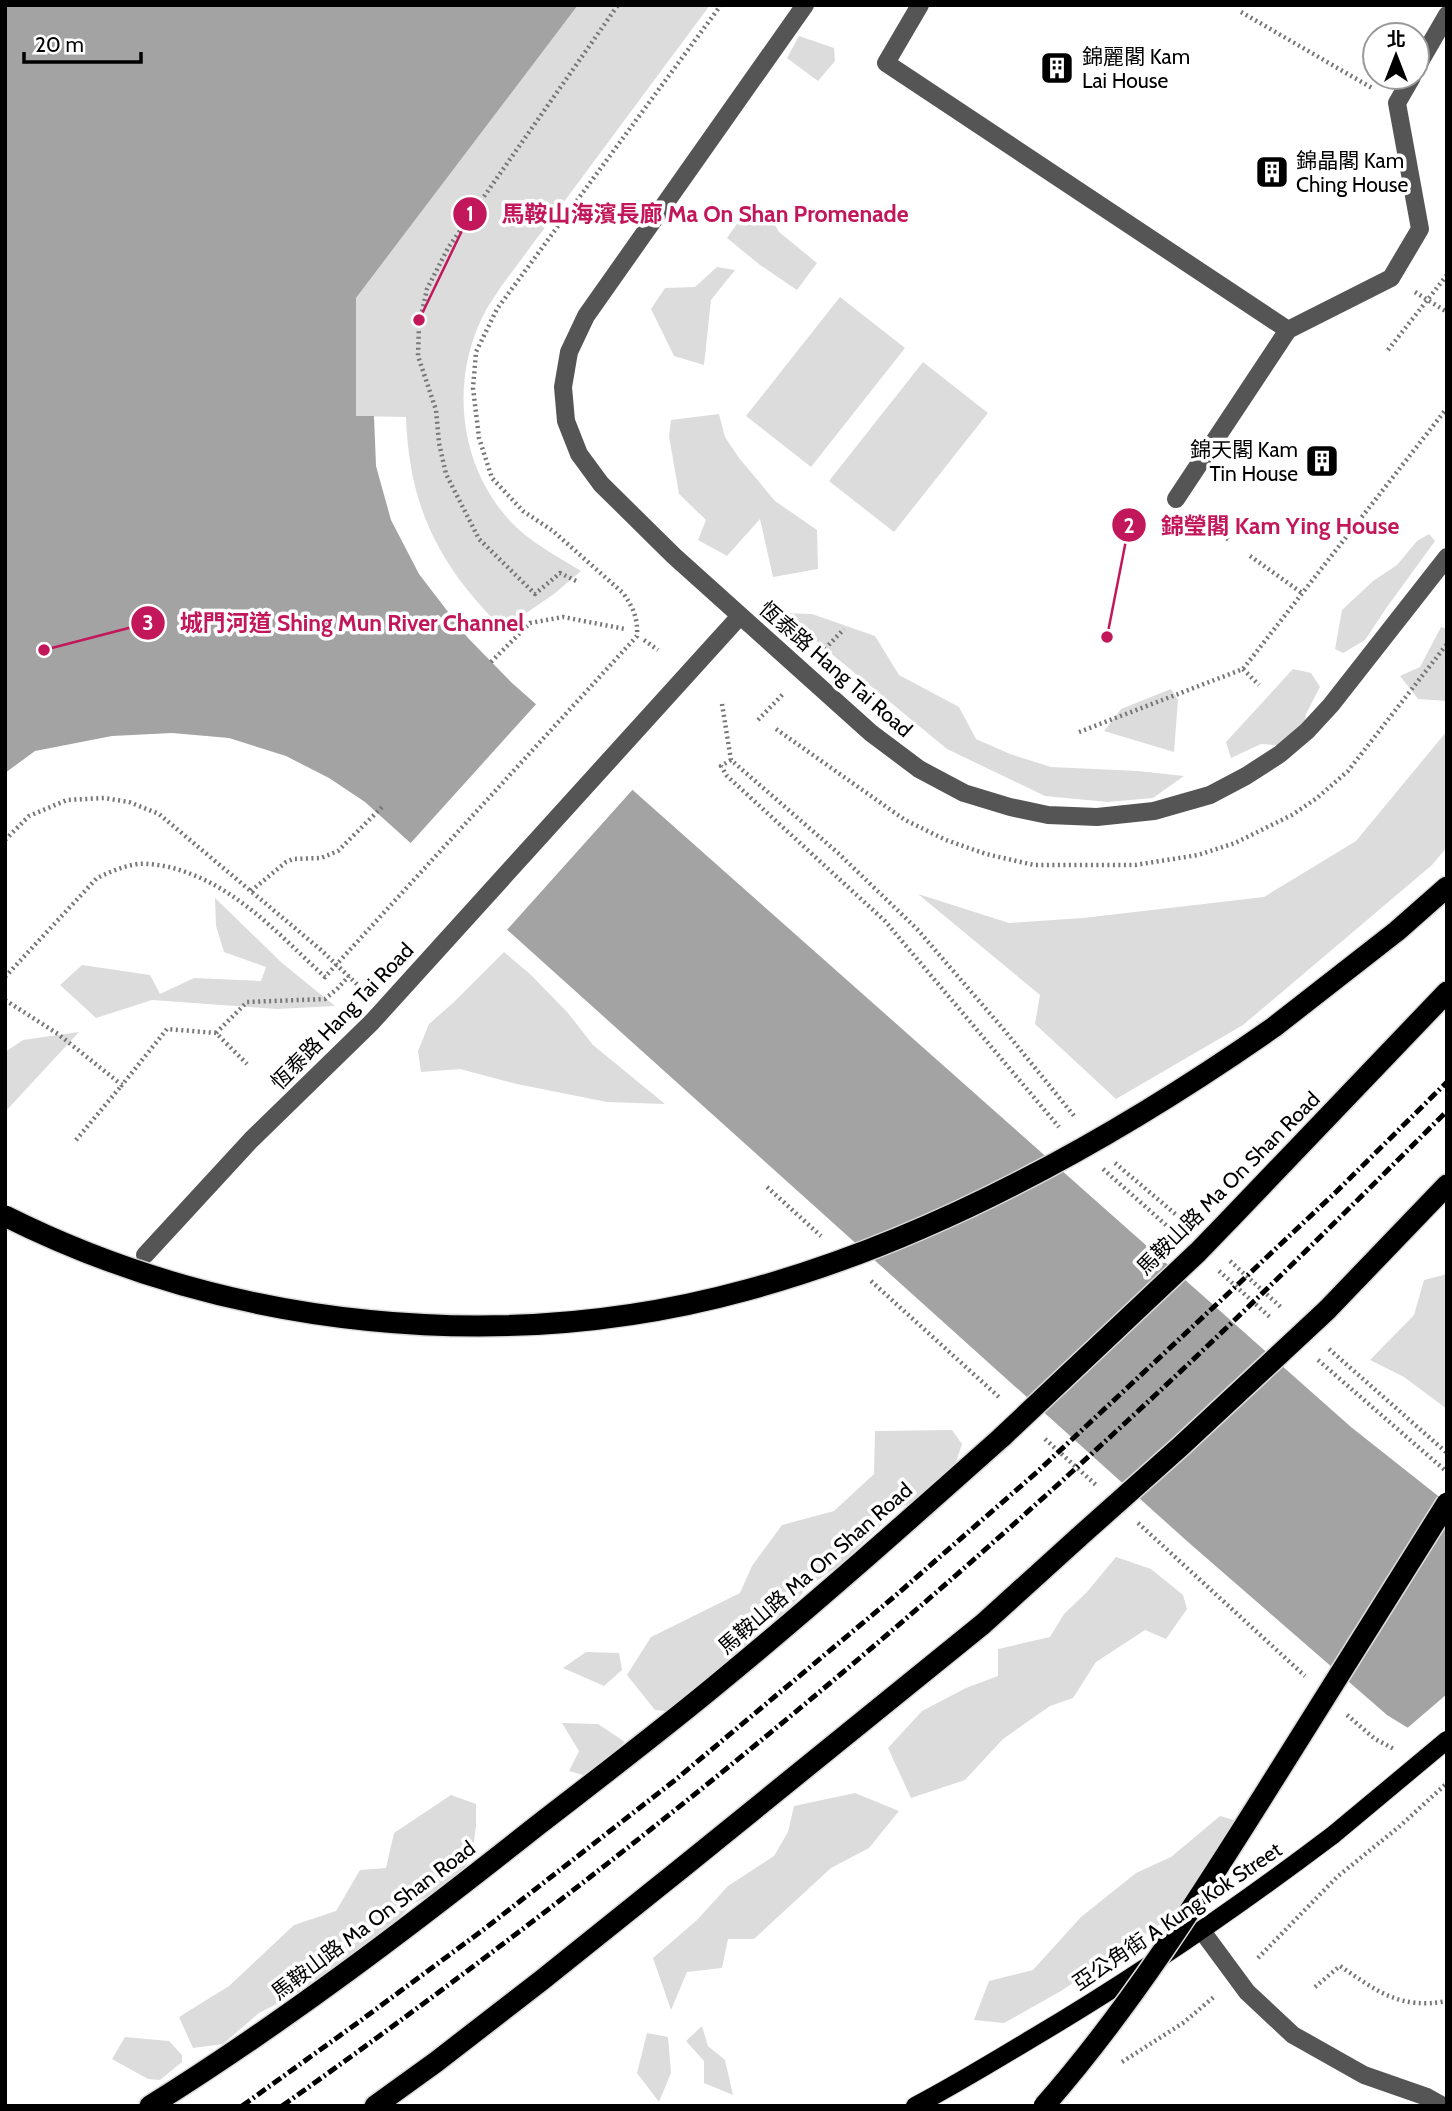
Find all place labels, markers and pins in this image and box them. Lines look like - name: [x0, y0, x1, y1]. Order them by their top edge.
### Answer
- place label: 錦麗閣 Kam Lai House: [1082, 44, 1190, 93]
- building icon: 錦麗閣 Kam Lai House: [1038, 49, 1076, 87]
- place label: 錦晶閣 Kam Ching House: [1296, 148, 1408, 197]
- building icon: 錦晶閣 Kam Ching House: [1253, 153, 1291, 191]
- callout: 馬鞍山海濱長廊 Ma On Shan Promenade: [452, 192, 923, 236]
- place label: 錦天閣 Kam Tin House: [1190, 437, 1298, 486]
- building icon: 錦天閣 Kam Tin House: [1303, 442, 1341, 480]
- callout: 錦瑩閣 Kam Ying House: [1111, 503, 1413, 547]
- callout: 城門河道 Shing Mun River Channel: [130, 601, 538, 645]

